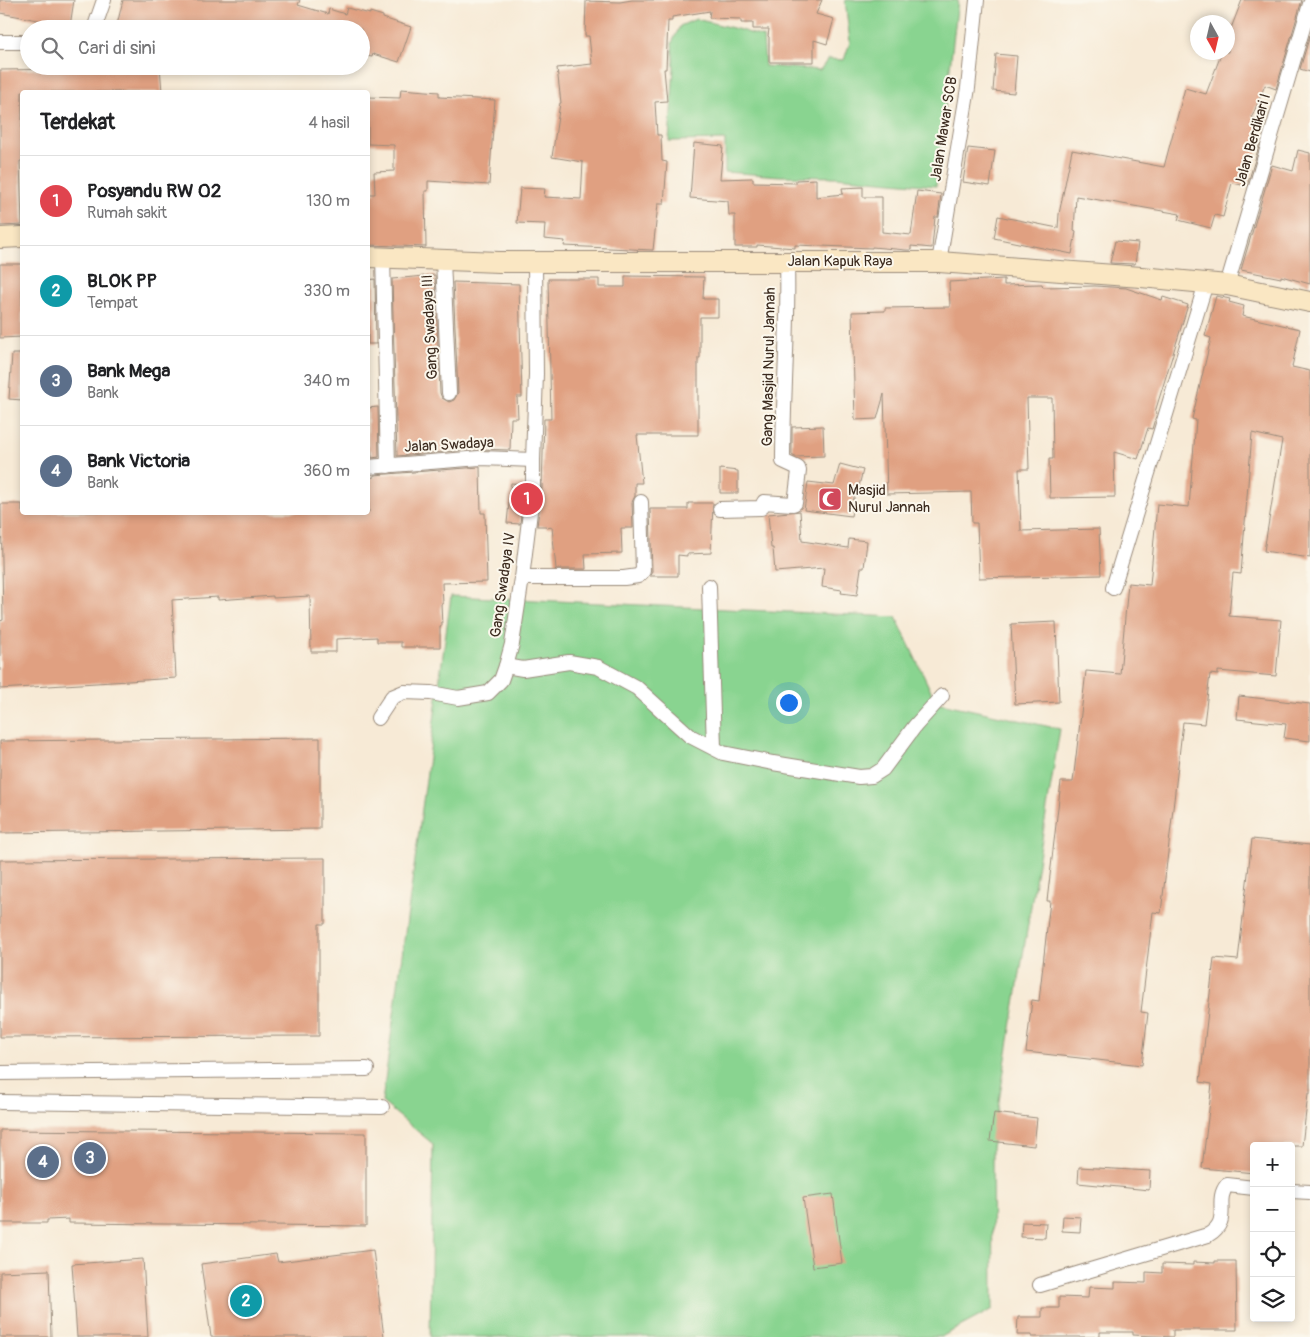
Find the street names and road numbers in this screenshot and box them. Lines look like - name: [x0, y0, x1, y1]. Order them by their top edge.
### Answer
- street label: Jalan Mawar SCB: [926, 75, 962, 183]
- street label: Jalan Berdikari I: [1231, 91, 1275, 189]
- street label: Jalan Kapuk Raya: [787, 252, 893, 271]
- street label: Gang Swadaya III: [418, 274, 442, 380]
- street label: Gang Masjid Nurul Jannah: [758, 287, 780, 447]
- street label: Jalan Swadaya: [404, 433, 494, 457]
- street label: Gang Swadaya IV: [486, 531, 520, 639]

